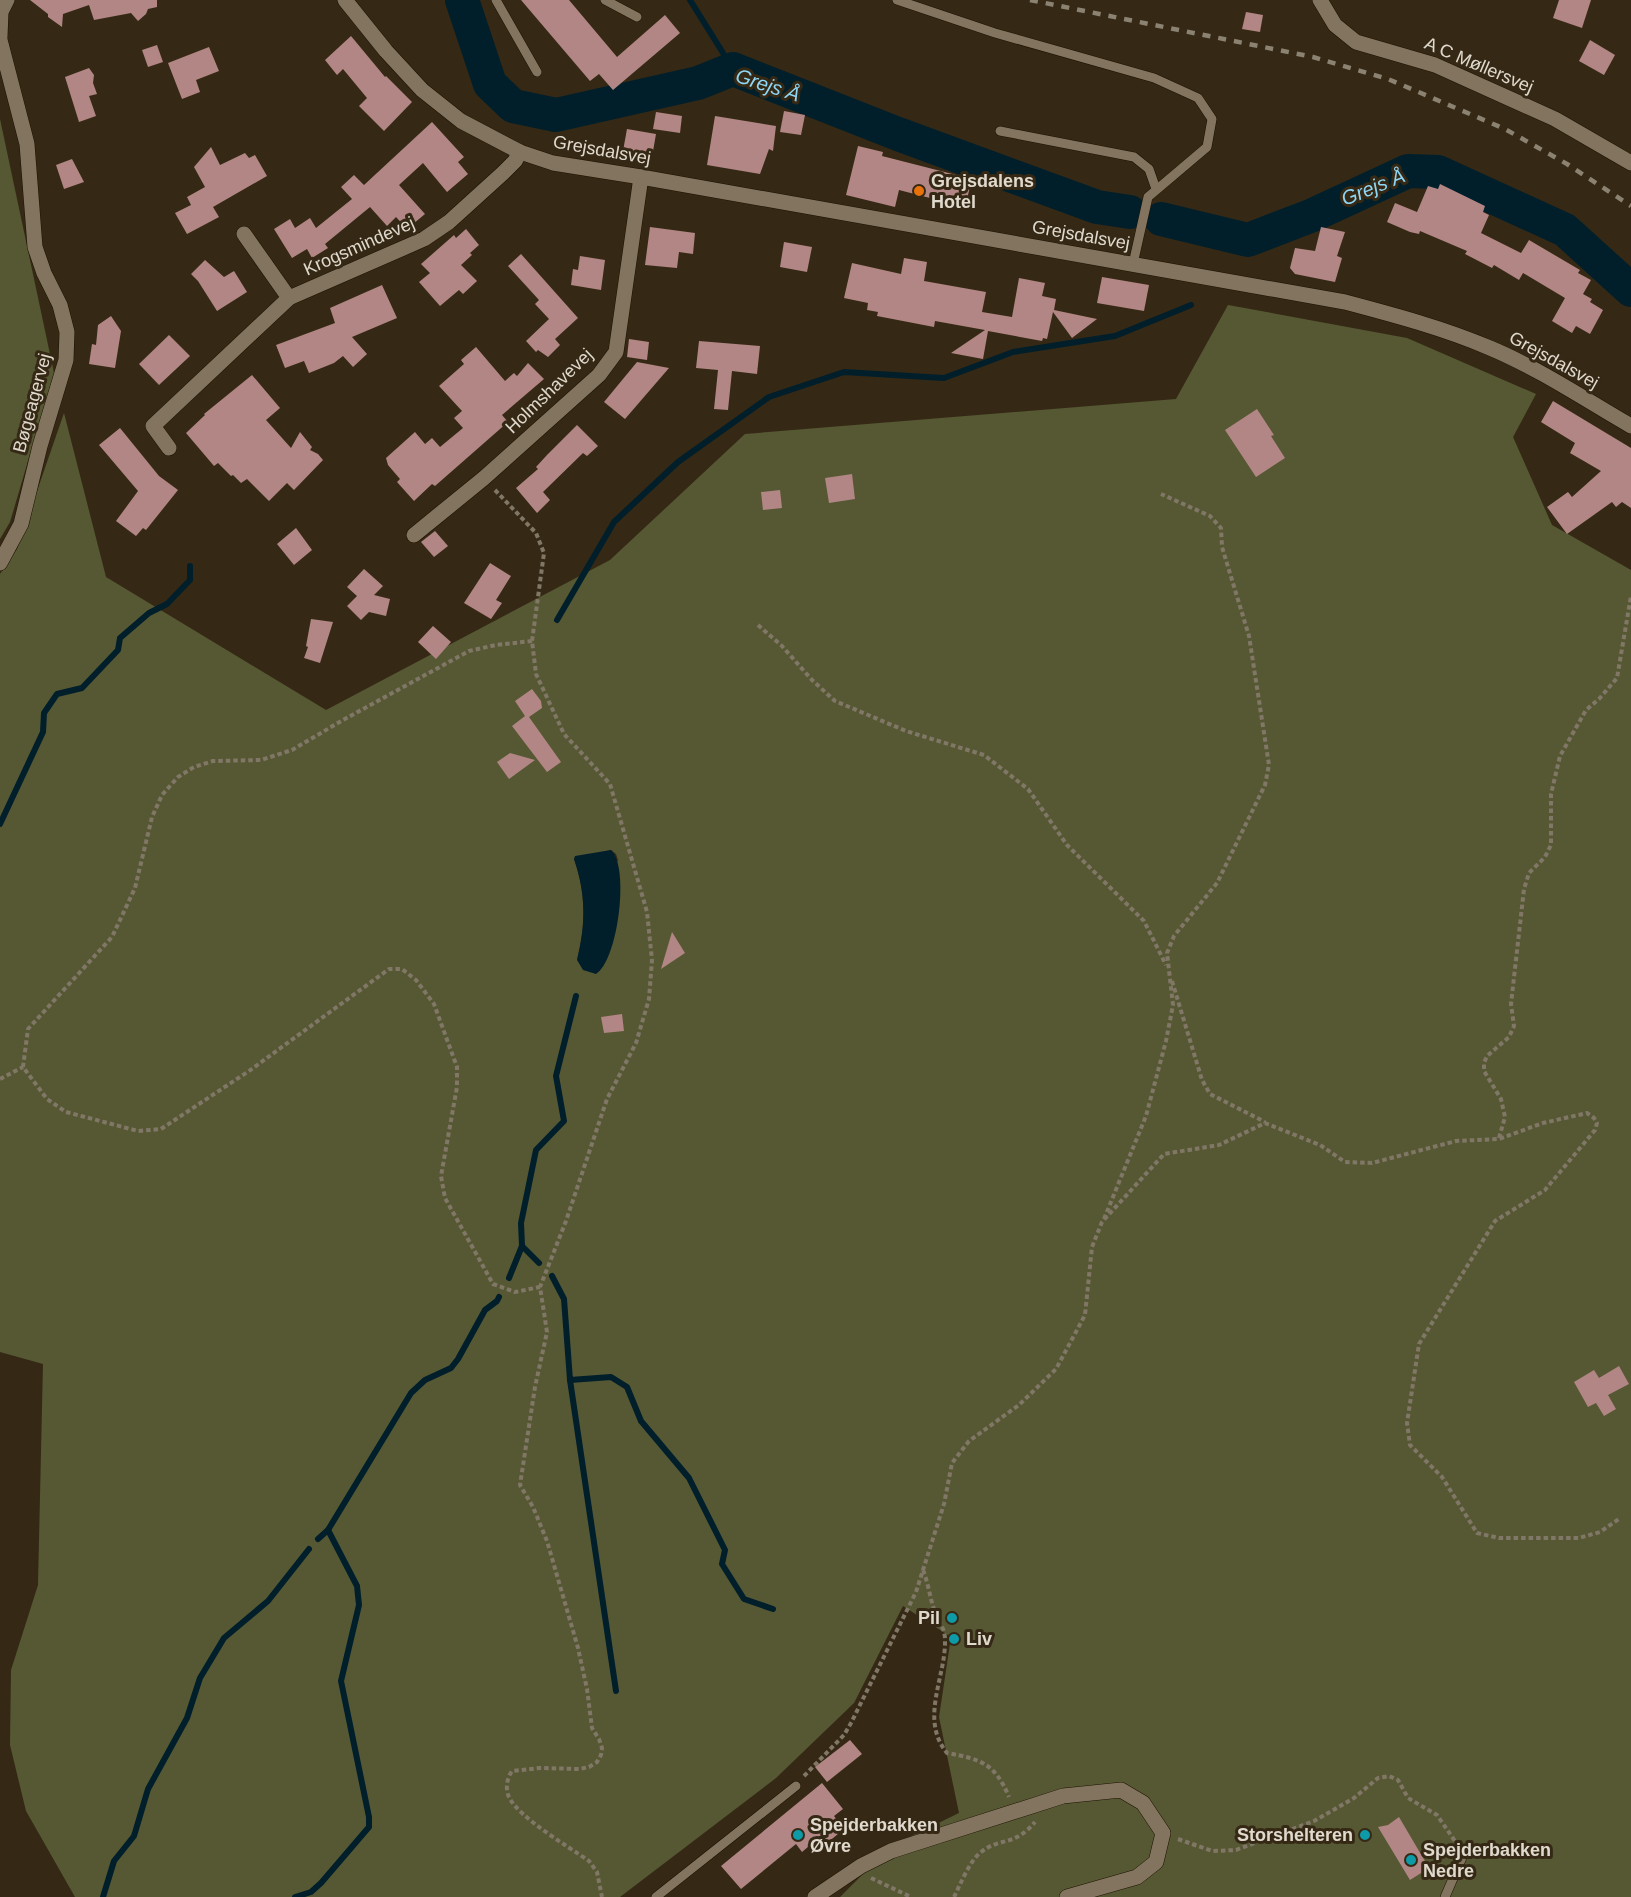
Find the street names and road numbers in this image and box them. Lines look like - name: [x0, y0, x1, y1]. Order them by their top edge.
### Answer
- street label: A C Møllersvej: [1422, 33, 1536, 97]
- street label: Grejsdalsvej: [551, 132, 653, 168]
- street label: Krogsmindevej: [301, 213, 417, 279]
- street label: Grejsdalsvej: [1030, 217, 1132, 253]
- street label: Grejsdalsvej: [1506, 327, 1602, 393]
- street label: Holmshavevej: [501, 345, 597, 437]
- street label: Bøgeagervej: [9, 351, 55, 455]

